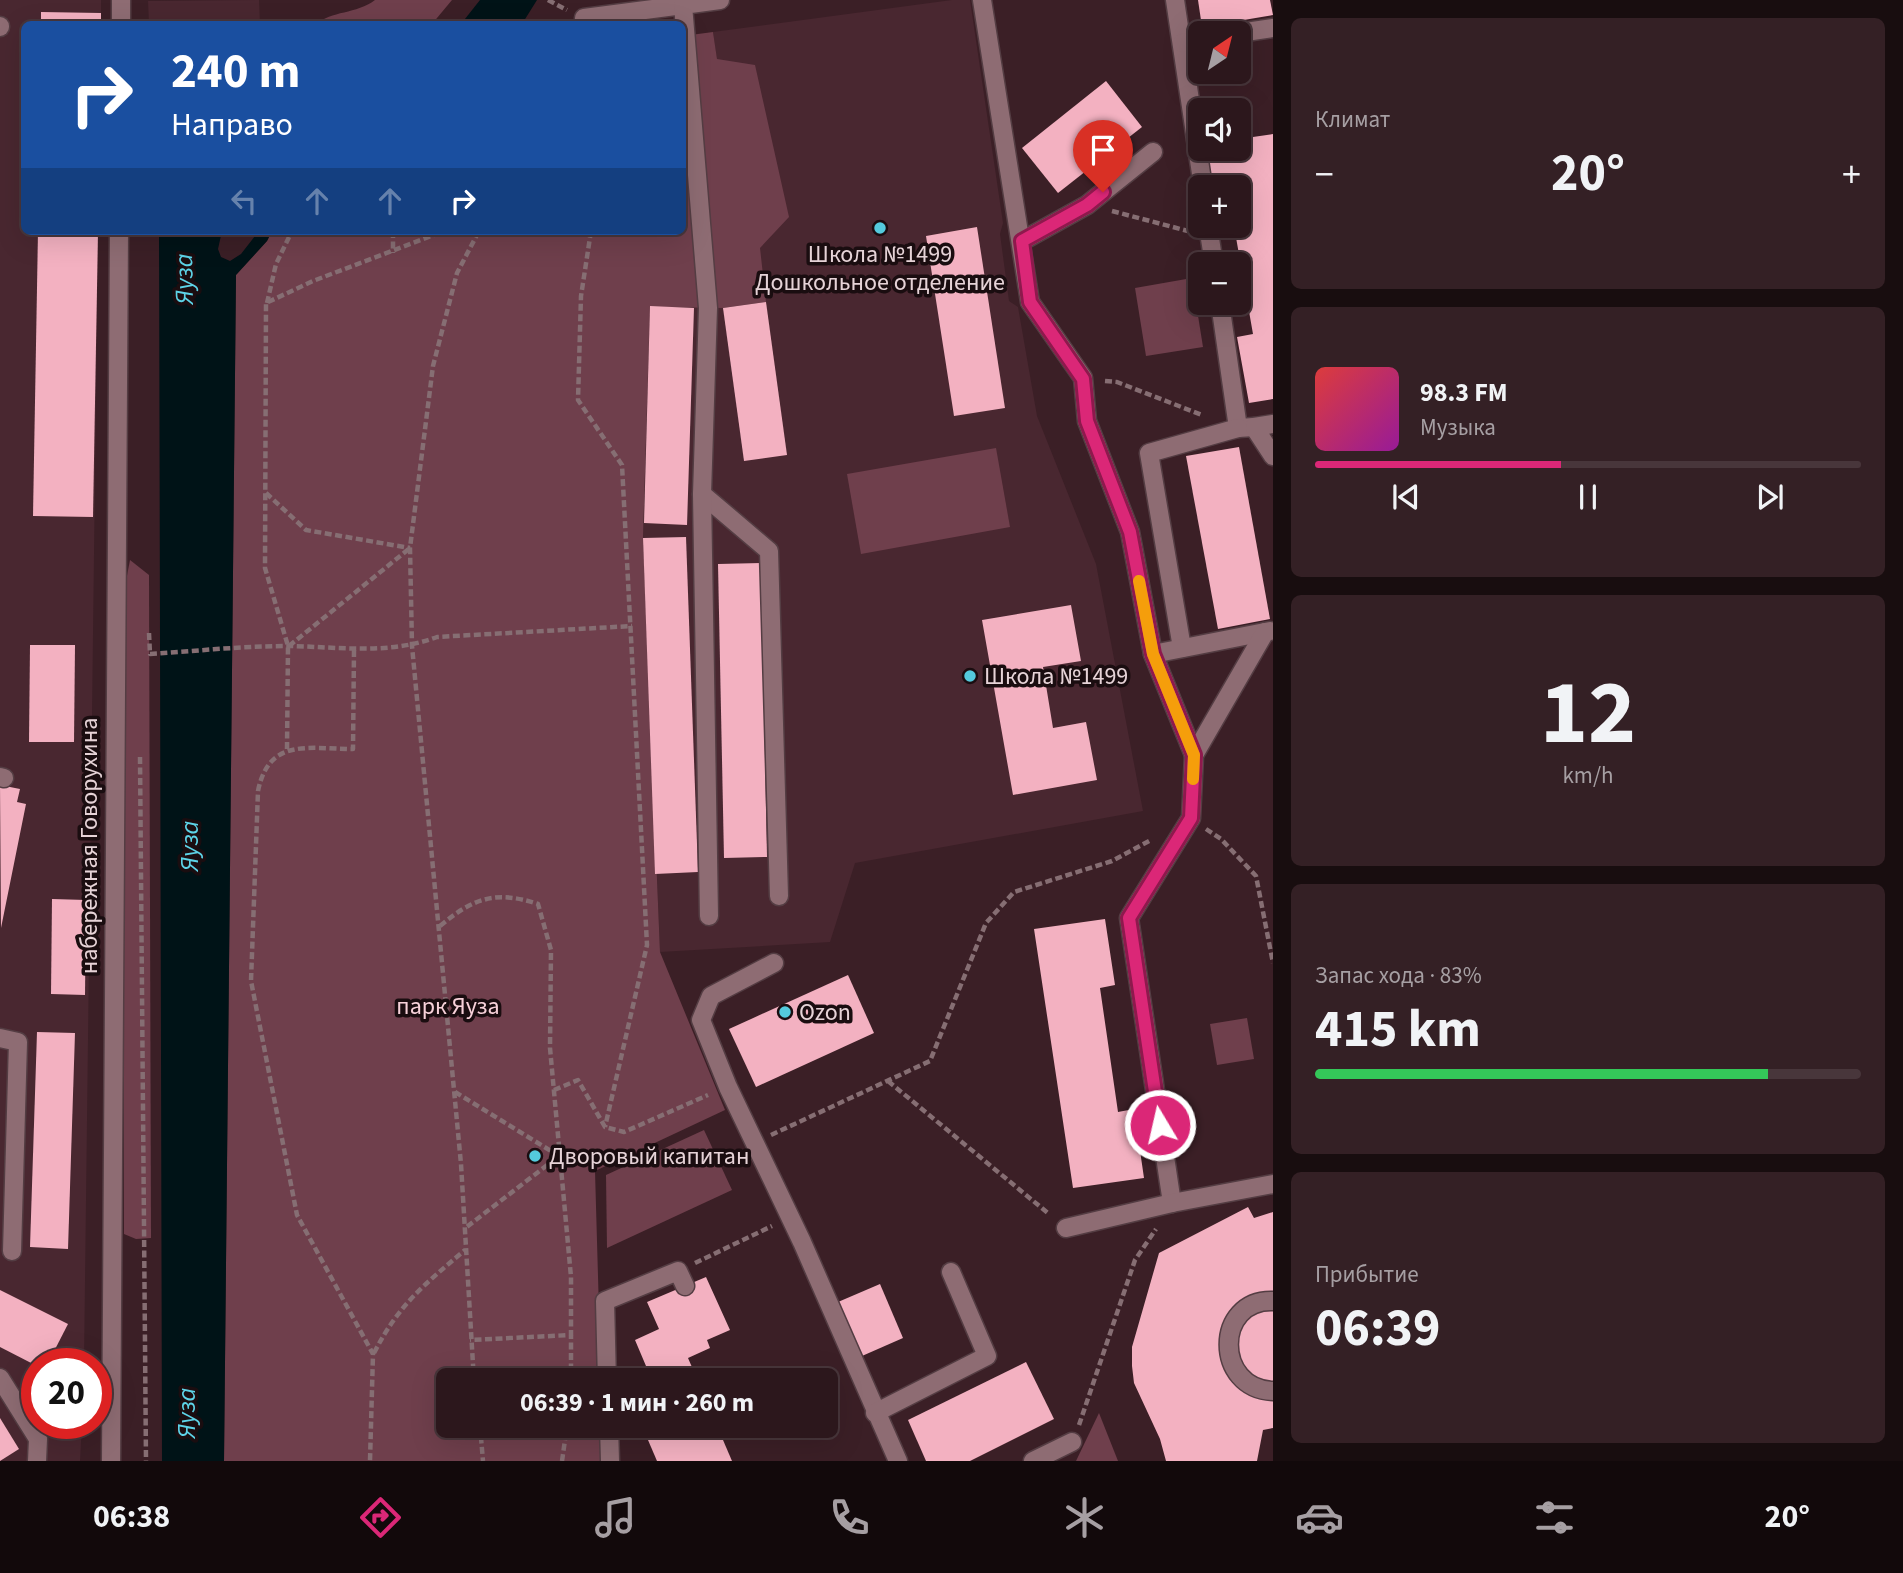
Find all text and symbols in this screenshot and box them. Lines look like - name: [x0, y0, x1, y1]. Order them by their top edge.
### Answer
- north arrow: [1188, 21, 1251, 84]
- map controls: [1188, 21, 1251, 315]
- text: 240 m: [171, 37, 300, 107]
- icon: right: [56, 49, 147, 140]
- button: sound: [1188, 98, 1251, 161]
- text: Направо: [171, 102, 293, 148]
- text: Климат: [1315, 103, 1390, 136]
- pin: [1073, 120, 1133, 192]
- icon: arrive: [1084, 131, 1122, 169]
- text: 20°: [1551, 137, 1625, 211]
- text: −: [1315, 148, 1334, 202]
- text: +: [1842, 148, 1861, 202]
- button: +: [1188, 175, 1251, 238]
- icon: left: [225, 182, 263, 220]
- icon: ahead: [298, 182, 336, 220]
- icon: ahead: [371, 182, 409, 220]
- icon: right: [444, 182, 482, 220]
- marker: Школа №1499 Дошкольное отделение: [872, 220, 888, 236]
- place label: Школа №1499 Дошкольное отделение: [755, 237, 1005, 300]
- button: −: [1188, 252, 1251, 315]
- water label: Яуза: [165, 253, 203, 306]
- text: 98.3 FM: [1420, 374, 1508, 411]
- text: Музыка: [1420, 411, 1496, 444]
- icon: previous: [1387, 478, 1425, 516]
- icon: pause: [1569, 478, 1607, 516]
- icon: next: [1751, 478, 1789, 516]
- text: 12: [1540, 649, 1636, 778]
- place label: Школа №1499: [984, 659, 1128, 694]
- marker: Школа №1499: [962, 668, 978, 684]
- street label: набережная Говорухина: [72, 718, 107, 974]
- text: km/h: [1562, 759, 1614, 792]
- water label: Яуза: [171, 820, 208, 873]
- text: Запас хода · 83%: [1315, 959, 1482, 992]
- park label: парк Яуза: [396, 989, 500, 1024]
- text: 415 km: [1315, 993, 1481, 1067]
- place label: Ozon: [799, 995, 851, 1030]
- marker: Ozon: [777, 1004, 793, 1020]
- position arrow: [1123, 1088, 1197, 1162]
- place label: Дворовый капитан: [549, 1139, 749, 1174]
- marker: Дворовый капитан: [527, 1148, 543, 1164]
- text: Прибытие: [1315, 1258, 1419, 1291]
- text: 06:39: [1315, 1292, 1440, 1366]
- speed limit sign: 20: [21, 1348, 112, 1439]
- text: 06:39 · 1 мин · 260 m: [520, 1384, 754, 1421]
- water label: Яуза: [168, 1387, 205, 1440]
- icon: directions: [356, 1493, 405, 1542]
- icon: music: [591, 1493, 640, 1542]
- icon: phone: [825, 1493, 874, 1542]
- icon: climate: [1060, 1493, 1109, 1542]
- icon: car: [1295, 1493, 1344, 1542]
- icon: filters: [1530, 1493, 1579, 1542]
- text: 06:38: [93, 1494, 170, 1540]
- text: 20°: [1765, 1494, 1810, 1540]

